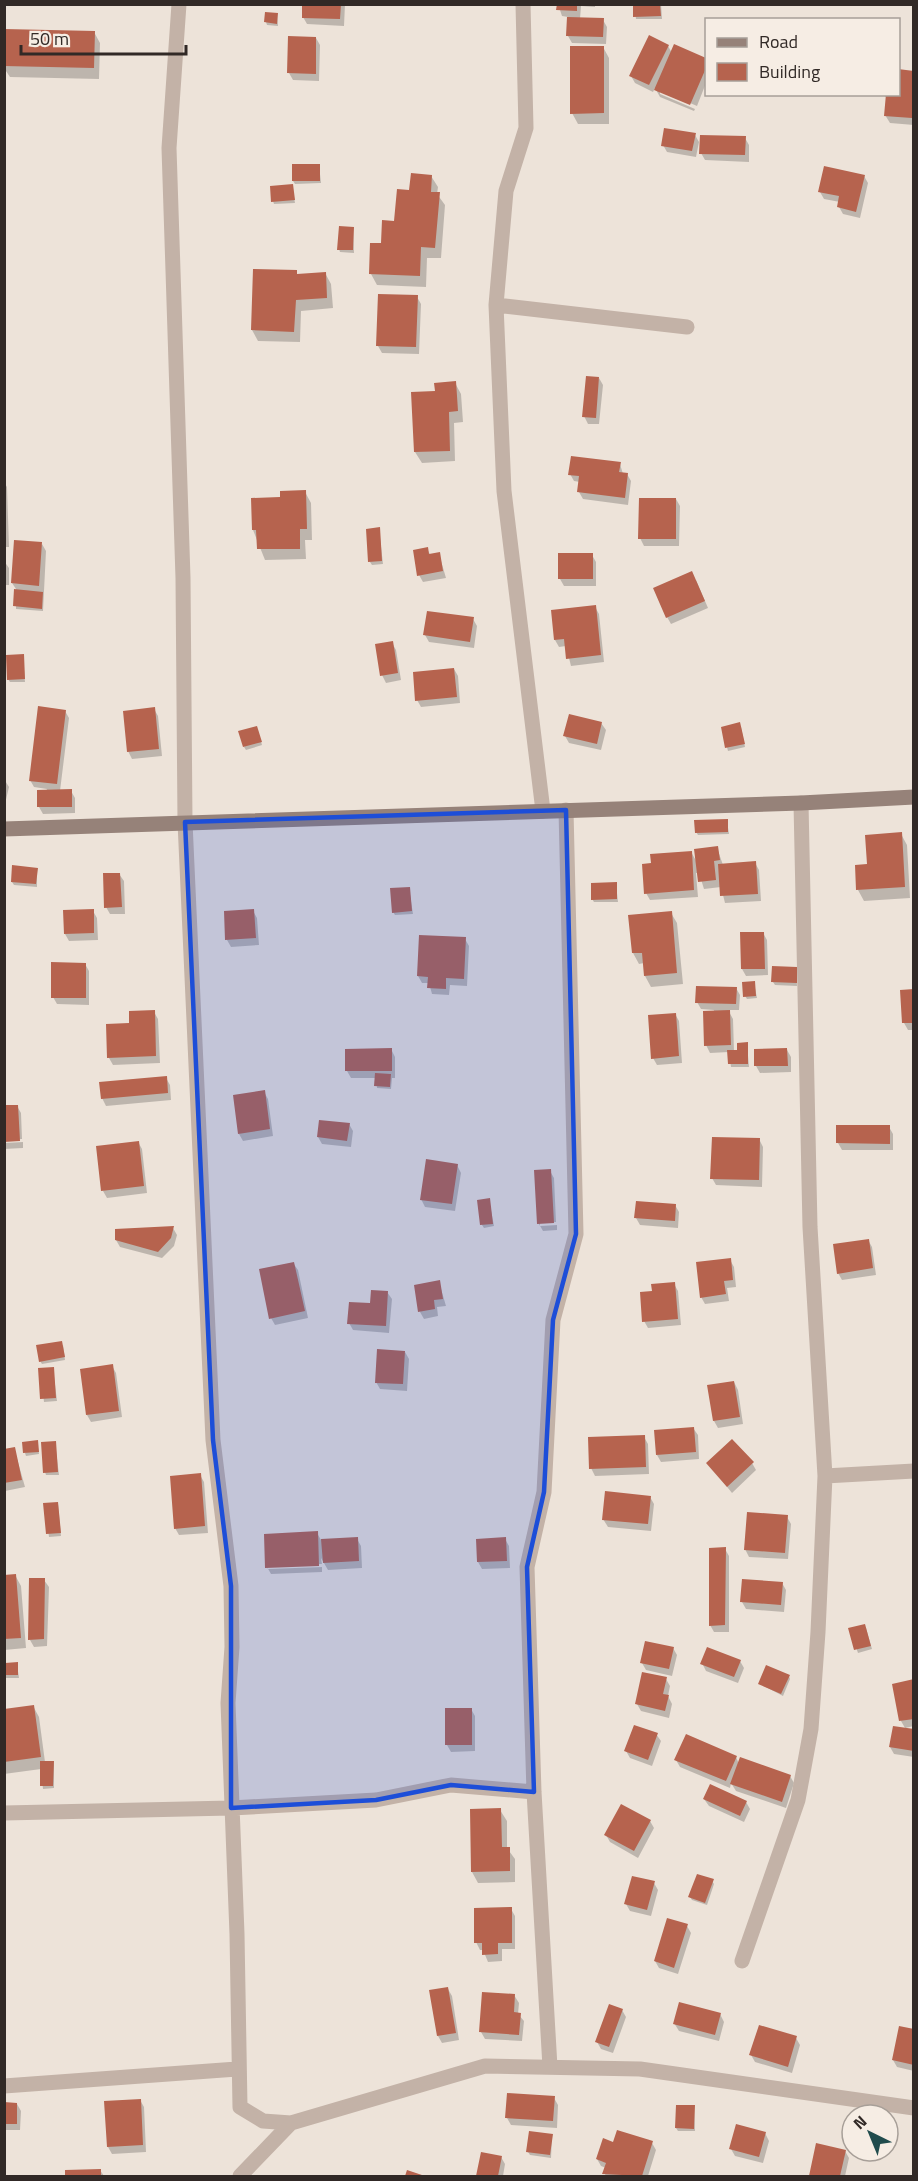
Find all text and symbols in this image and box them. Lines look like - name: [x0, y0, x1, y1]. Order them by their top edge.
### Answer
- scale bar: [21, 18, 186, 56]
- legend: [705, 18, 900, 96]
- text: 50 m: [30, 25, 69, 52]
- text: Road: [759, 28, 798, 55]
- text: Building: [759, 58, 820, 85]
- north arrow: [840, 2103, 900, 2163]
- text: N: [848, 2109, 872, 2135]

